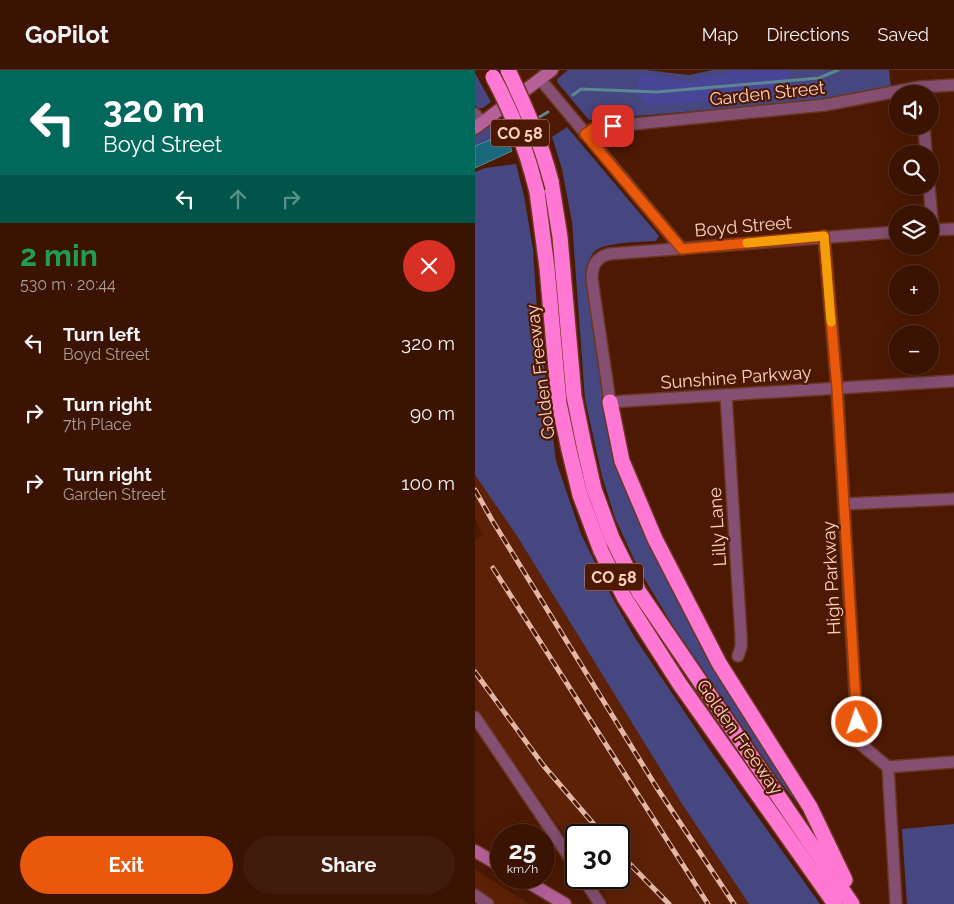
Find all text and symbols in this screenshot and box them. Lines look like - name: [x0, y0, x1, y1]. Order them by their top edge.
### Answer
- text: GoPilot: [25, 20, 109, 49]
- text: Map: [702, 24, 738, 45]
- text: Directions: [766, 24, 850, 45]
- text: Saved: [878, 24, 929, 45]
- street label: Garden Street: [708, 77, 826, 109]
- map controls: [889, 85, 939, 375]
- button: sound: [889, 85, 939, 135]
- text: 320 m: [103, 89, 205, 130]
- icon: left: [20, 90, 85, 155]
- pin: [592, 105, 634, 147]
- icon: arrive: [599, 112, 627, 140]
- road number: CO 58: [491, 119, 549, 146]
- text: Boyd Street: [103, 131, 222, 157]
- button: search: [889, 145, 939, 195]
- icon: left: [171, 185, 199, 213]
- icon: ahead: [224, 185, 252, 213]
- icon: right: [277, 185, 305, 213]
- button: layers: [889, 205, 939, 255]
- street label: Boyd Street: [694, 211, 792, 241]
- text: 2 min: [20, 238, 98, 273]
- button: close: [403, 240, 455, 292]
- button: +: [889, 265, 939, 315]
- text: 530 m · 20:44: [20, 275, 116, 294]
- street label: Golden Freeway: [521, 303, 559, 441]
- text: Turn left: [63, 323, 140, 345]
- button: −: [889, 325, 939, 375]
- icon: left: [20, 329, 48, 357]
- text: 320 m: [401, 332, 455, 354]
- text: Boyd Street: [63, 345, 150, 364]
- street label: Sunshine Parkway: [660, 361, 812, 393]
- text: Turn right: [63, 393, 152, 415]
- icon: right: [20, 399, 48, 427]
- text: 90 m: [410, 402, 455, 424]
- text: 7th Place: [63, 415, 131, 434]
- text: Turn right: [63, 463, 152, 485]
- icon: right: [20, 469, 48, 497]
- text: 100 m: [401, 472, 455, 494]
- text: Garden Street: [63, 485, 166, 504]
- street label: Lilly Lane: [704, 486, 730, 567]
- street label: High Parkway: [818, 520, 844, 635]
- road number: CO 58: [585, 564, 643, 590]
- street label: Golden Freeway: [692, 675, 788, 799]
- position arrow: [830, 695, 882, 747]
- speed limit sign: 30: [565, 824, 630, 889]
- text: 25: [509, 835, 536, 865]
- button: Exit: [20, 836, 233, 894]
- button: Share: [243, 836, 455, 894]
- text: km/h: [507, 862, 538, 876]

